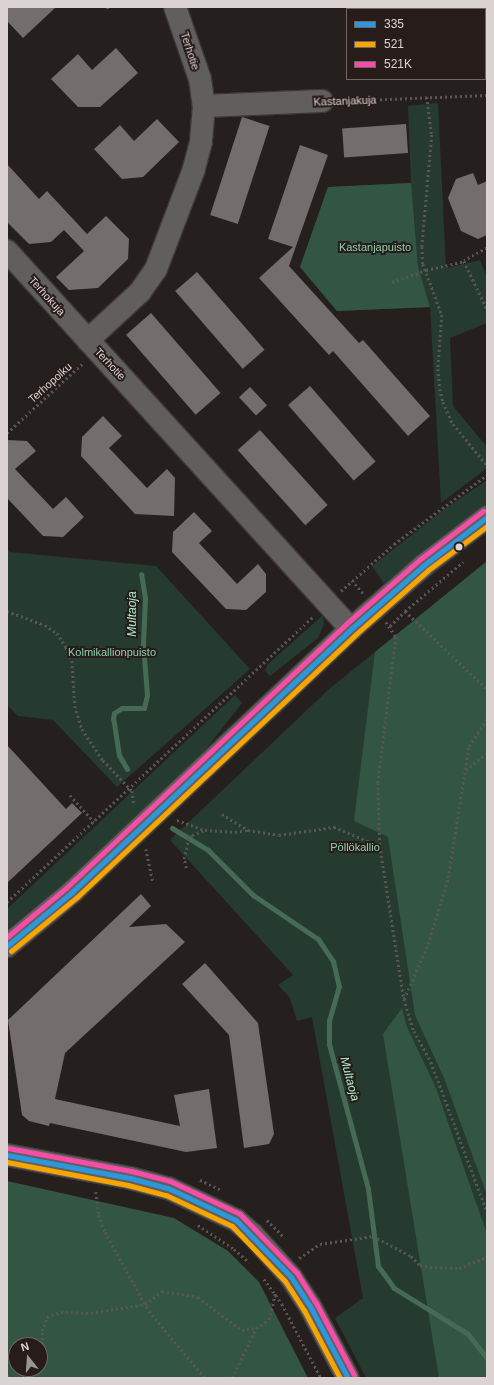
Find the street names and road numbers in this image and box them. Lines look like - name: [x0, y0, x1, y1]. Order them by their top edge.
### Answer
- street label: Terhotie: [178, 30, 202, 72]
- street label: Kastanjakuja: [313, 93, 377, 109]
- street label: Terhokuja: [26, 274, 68, 318]
- street label: Terhotie: [92, 345, 128, 383]
- street label: Terhopolku: [26, 360, 74, 406]

